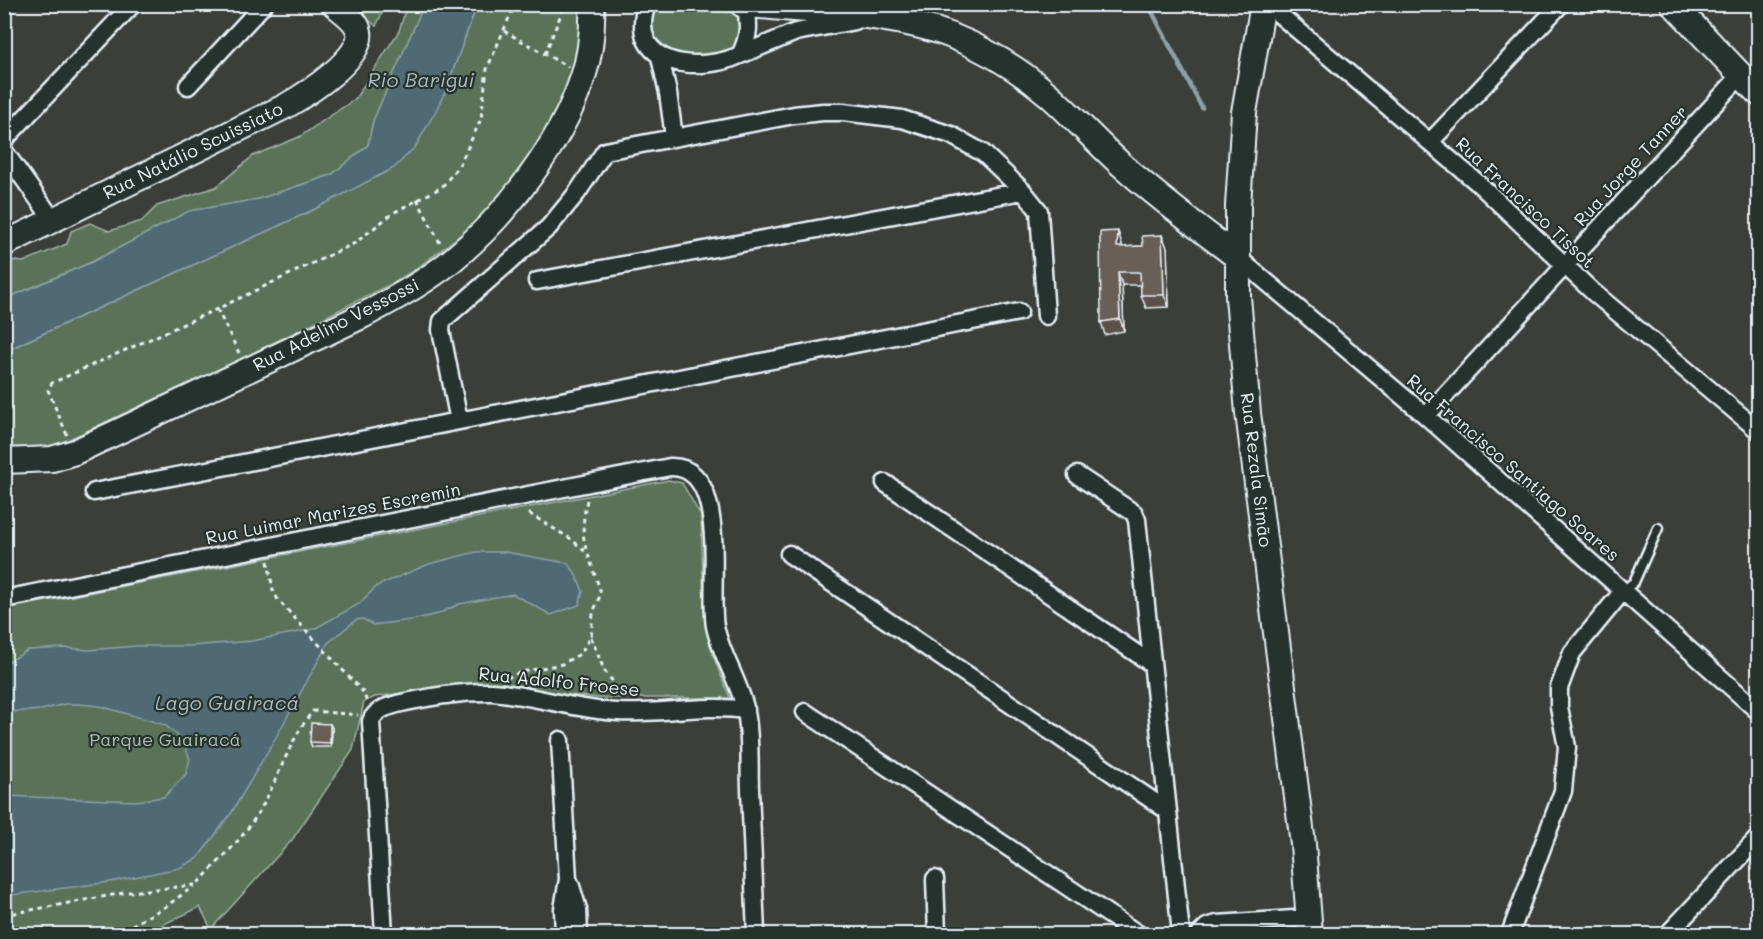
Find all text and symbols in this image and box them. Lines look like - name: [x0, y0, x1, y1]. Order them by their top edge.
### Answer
- water label: Rio Barigui: [368, 66, 475, 92]
- street label: Rua Natálio Scuissiato: [99, 96, 287, 204]
- street label: Rua Jorge Tanner: [1568, 100, 1692, 231]
- street label: Rua Francisco Tissot: [1451, 131, 1600, 273]
- street label: Rua Adelino Vessossi: [248, 272, 423, 377]
- street label: Rua Francisco Santiago Soares: [1402, 368, 1625, 566]
- street label: Rua Rezala Simão: [1236, 391, 1278, 549]
- street label: Rua Luimar Marizes Escremin: [203, 477, 462, 550]
- street label: Rua Adolfo Froese: [477, 661, 641, 701]
- water label: Lago Guairacá: [155, 689, 299, 715]
- park label: Parque Guairacá: [89, 727, 241, 751]

